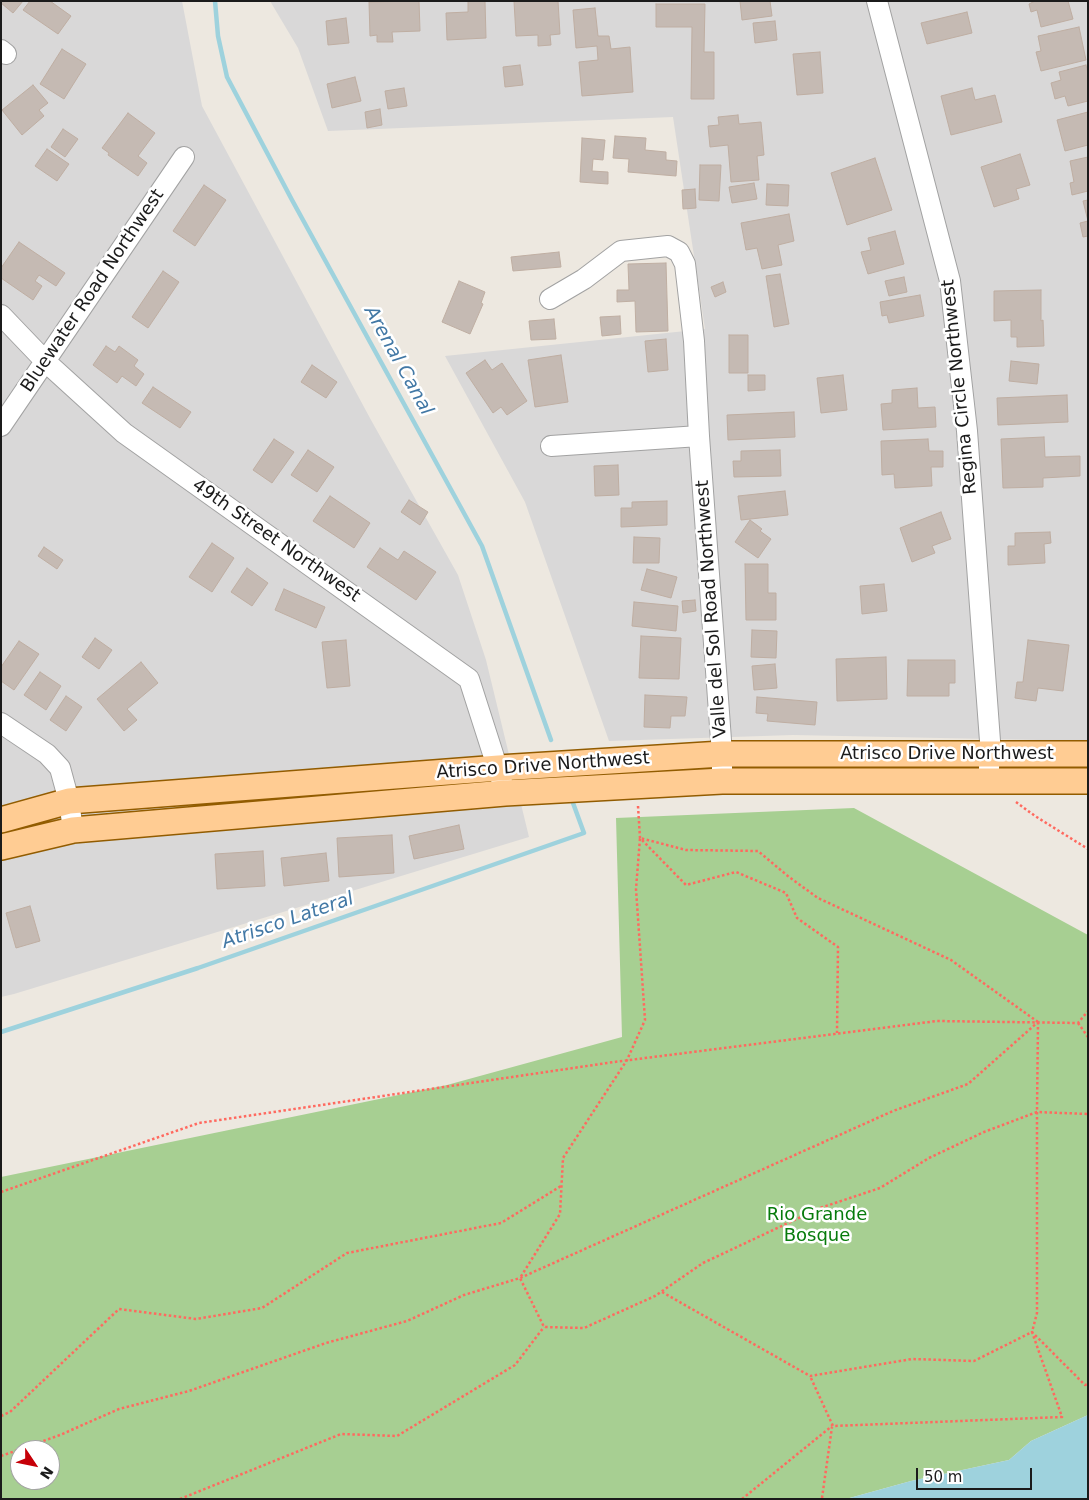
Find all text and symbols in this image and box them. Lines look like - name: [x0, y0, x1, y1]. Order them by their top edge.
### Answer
- street label: Bluewater Road Northwest: [17, 185, 169, 397]
- street label: Regina Circle Northwest: [938, 278, 982, 496]
- water label: Arenal Canal: [359, 302, 437, 420]
- street label: 49th Street Northwest: [188, 475, 364, 607]
- street label: Valle del Sol Road Northwest: [692, 479, 732, 739]
- street label: Atrisco Drive Northwest: [840, 743, 1054, 765]
- street label: Atrisco Drive Northwest: [436, 748, 650, 784]
- water label: Atrisco Lateral: [219, 888, 357, 954]
- park label: Rio Grande Bosque: [767, 1204, 867, 1246]
- north arrow: [10, 1440, 60, 1490]
- scale bar: [919, 1458, 1035, 1490]
- text: N: [37, 1463, 57, 1482]
- text: 50 m: [924, 1468, 962, 1486]

